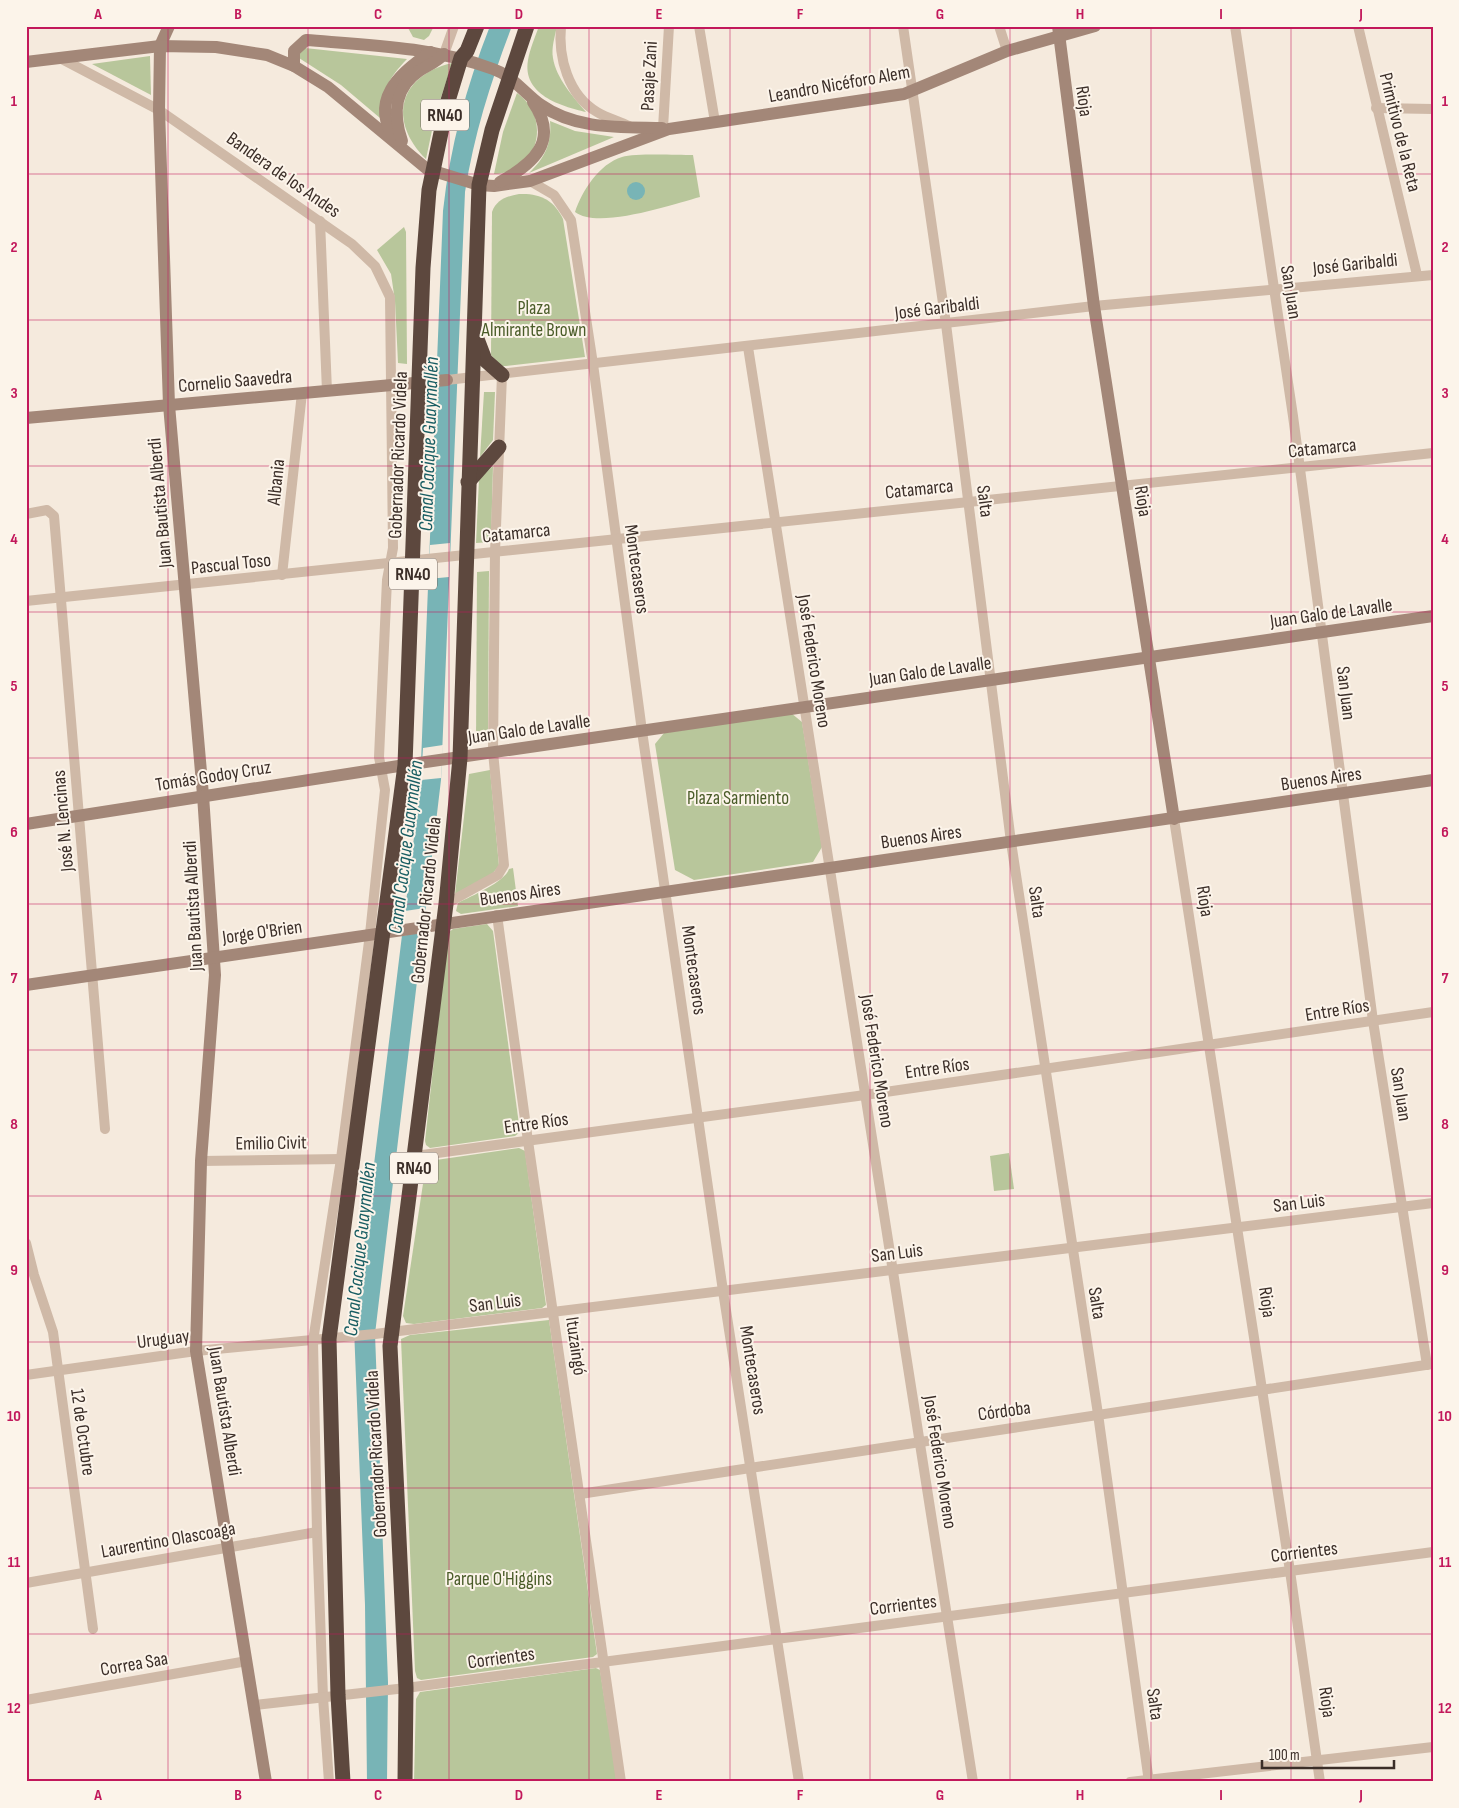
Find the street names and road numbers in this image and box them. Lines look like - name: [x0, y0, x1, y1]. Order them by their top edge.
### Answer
- street label: Pasaje Zani: [636, 41, 663, 112]
- street label: Leandro Nicéforo Alem: [767, 61, 912, 108]
- street label: Primitivo de la Reta: [1374, 70, 1425, 194]
- street label: Rioja: [1070, 84, 1097, 118]
- road number: RN40: [421, 100, 469, 130]
- street label: Bandera de los Andes: [222, 127, 345, 223]
- street label: José Garibaldi: [1311, 249, 1399, 280]
- street label: San Juan: [1275, 264, 1306, 321]
- street label: José Garibaldi: [893, 292, 981, 325]
- street label: Cornelio Saavedra: [177, 365, 293, 398]
- street label: Gobernador Ricardo Videla: [384, 371, 413, 539]
- street label: Catamarca: [1287, 433, 1357, 464]
- street label: Juan Bautista Alberdi: [143, 437, 178, 570]
- street label: Albania: [263, 458, 290, 507]
- street label: Catamarca: [884, 474, 954, 505]
- street label: Salta: [971, 484, 998, 518]
- street label: Rioja: [1129, 484, 1156, 518]
- street label: Catamarca: [481, 518, 551, 549]
- street label: Montecaseros: [619, 523, 654, 615]
- street label: Pascual Toso: [190, 549, 272, 580]
- road number: RN40: [389, 558, 437, 590]
- street label: José Federico Moreno: [791, 592, 835, 730]
- street label: Juan Galo de Lavalle: [1268, 594, 1394, 634]
- street label: Juan Galo de Lavalle: [867, 652, 993, 692]
- street label: San Juan: [1331, 665, 1360, 721]
- street label: Juan Galo de Lavalle: [466, 710, 592, 750]
- street label: Tomás Godoy Cruz: [154, 756, 273, 797]
- street label: Buenos Aires: [1279, 762, 1363, 797]
- street label: José N. Lencinas: [48, 769, 79, 873]
- street label: Gobernador Ricardo Videla: [406, 816, 447, 985]
- street label: Buenos Aires: [879, 820, 963, 855]
- street label: Juan Bautista Alberdi: [179, 840, 208, 973]
- street label: Buenos Aires: [478, 877, 562, 912]
- street label: Rioja: [1191, 884, 1218, 918]
- street label: Salta: [1023, 885, 1050, 920]
- street label: Jorge O'Brien: [220, 915, 304, 950]
- street label: Montecaseros: [676, 924, 711, 1016]
- street label: José Federico Moreno: [854, 992, 898, 1130]
- street label: Entre Ríos: [1303, 994, 1371, 1027]
- street label: Entre Ríos: [904, 1053, 971, 1084]
- street label: San Juan: [1385, 1066, 1416, 1123]
- street label: Entre Ríos: [503, 1108, 570, 1139]
- street label: Emilio Civit: [235, 1131, 307, 1156]
- road number: RN40: [390, 1152, 438, 1184]
- street label: San Luis: [1272, 1189, 1327, 1218]
- street label: San Luis: [870, 1239, 925, 1268]
- street label: Rioja: [1253, 1285, 1280, 1319]
- street label: Salta: [1083, 1286, 1110, 1321]
- street label: San Luis: [468, 1289, 523, 1318]
- street label: Ituzaingó: [560, 1316, 591, 1377]
- street label: Montecaseros: [734, 1324, 771, 1417]
- street label: Uruguay: [136, 1325, 191, 1354]
- street label: Juan Bautista Alberdi: [203, 1344, 246, 1477]
- street label: Gobernador Ricardo Videla: [361, 1370, 392, 1538]
- street label: 12 de Octubre: [65, 1387, 100, 1477]
- street label: José Federico Moreno: [917, 1393, 961, 1531]
- street label: Córdoba: [976, 1396, 1032, 1427]
- street label: Laurentino Olascoaga: [99, 1517, 237, 1564]
- street label: Corrientes: [1269, 1537, 1339, 1568]
- street label: Corrientes: [868, 1590, 938, 1621]
- street label: Corrientes: [466, 1642, 536, 1675]
- street label: Correa Saa: [99, 1647, 170, 1682]
- street label: Rioja: [1313, 1685, 1340, 1719]
- street label: Salta: [1141, 1687, 1168, 1722]

